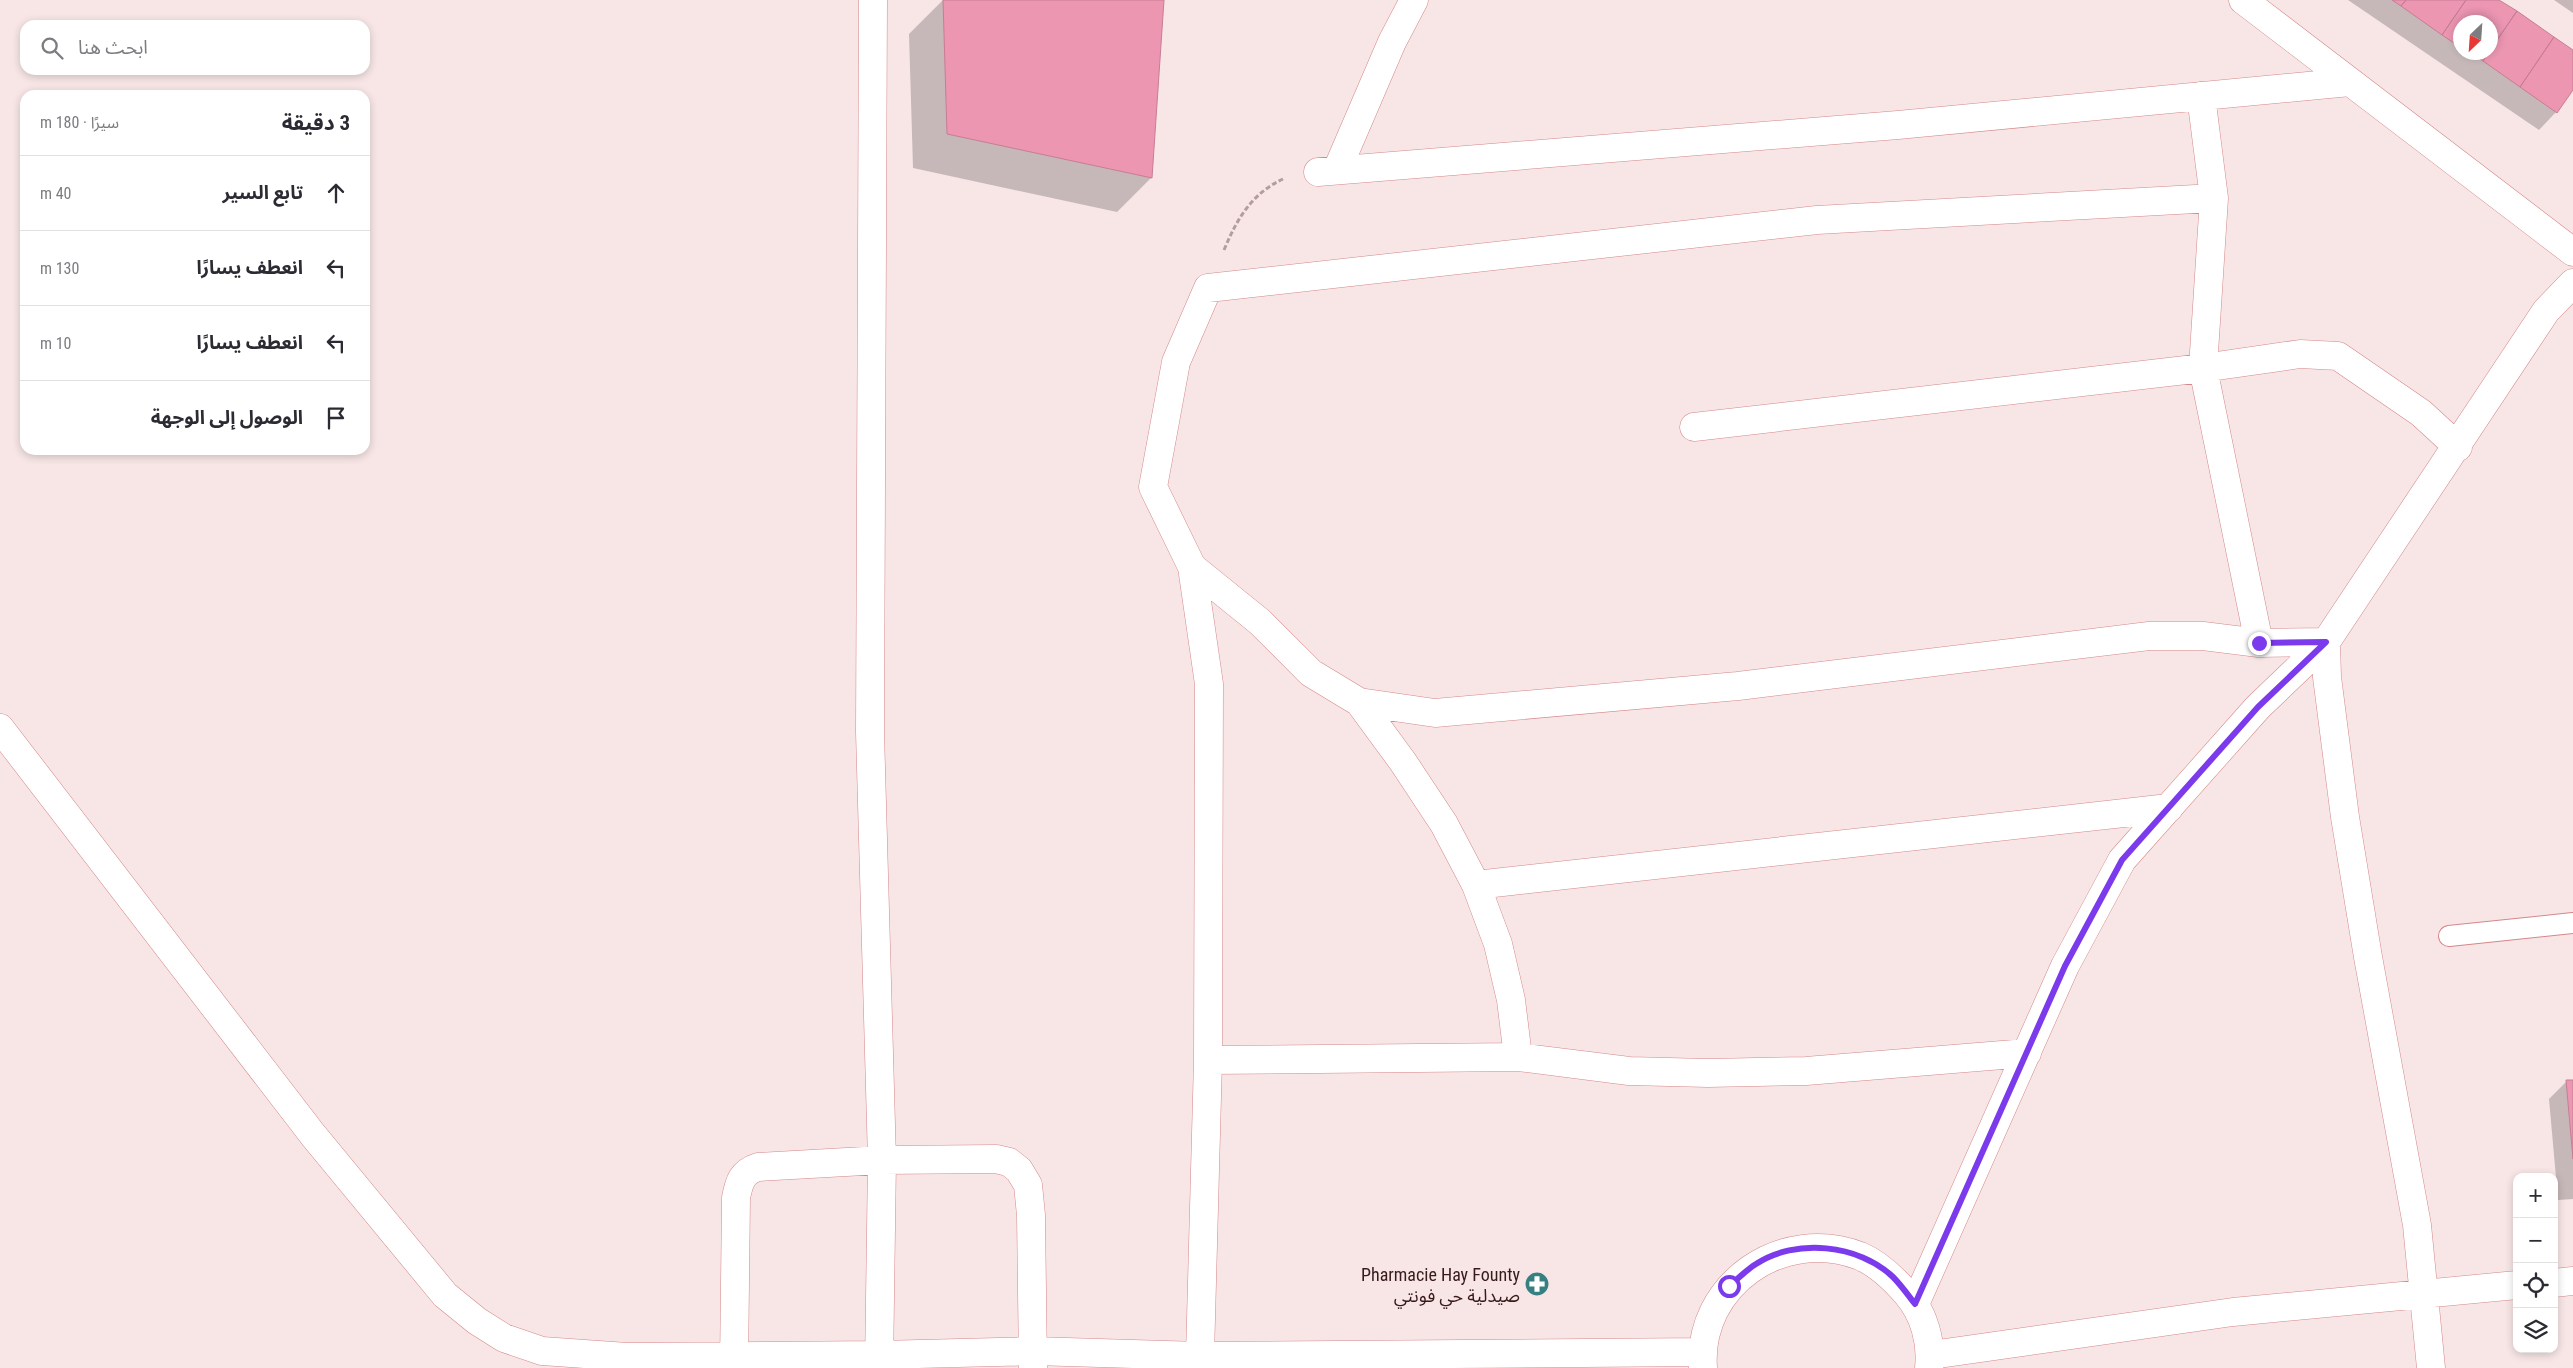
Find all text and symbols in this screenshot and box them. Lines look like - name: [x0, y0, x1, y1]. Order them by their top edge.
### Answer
- north arrow: [2453, 15, 2498, 60]
- search box: [20, 20, 370, 75]
- icon: search: [38, 34, 66, 62]
- text: ابحث هنا: [78, 36, 148, 59]
- text: 3 دقيقة: [282, 111, 350, 135]
- text: سيرًا · 180 m: [40, 113, 119, 132]
- icon: ahead: [322, 179, 350, 207]
- text: تابع السير: [222, 181, 303, 204]
- text: 40 m: [40, 184, 72, 203]
- icon: left: [322, 254, 350, 282]
- text: انعطف يسارًا: [197, 256, 303, 279]
- text: 130 m: [40, 259, 79, 278]
- icon: left: [322, 329, 350, 357]
- text: انعطف يسارًا: [197, 331, 303, 354]
- text: 10 m: [40, 334, 72, 353]
- icon: arrive: [322, 404, 350, 432]
- text: الوصول إلى الوجهة: [151, 406, 303, 429]
- route end: [2248, 632, 2271, 655]
- map controls: [2513, 1173, 2558, 1353]
- button: +: [2513, 1173, 2558, 1218]
- button: −: [2513, 1218, 2558, 1263]
- button: locate: [2513, 1263, 2558, 1308]
- place label: Pharmacie Hay Founty صيدلية حي فونتي: [1361, 1264, 1520, 1309]
- pharmacy icon: Pharmacie Hay Founty صيدلية حي فونتي: [1524, 1271, 1550, 1297]
- route start: [1718, 1275, 1741, 1298]
- button: layers: [2513, 1308, 2558, 1353]

